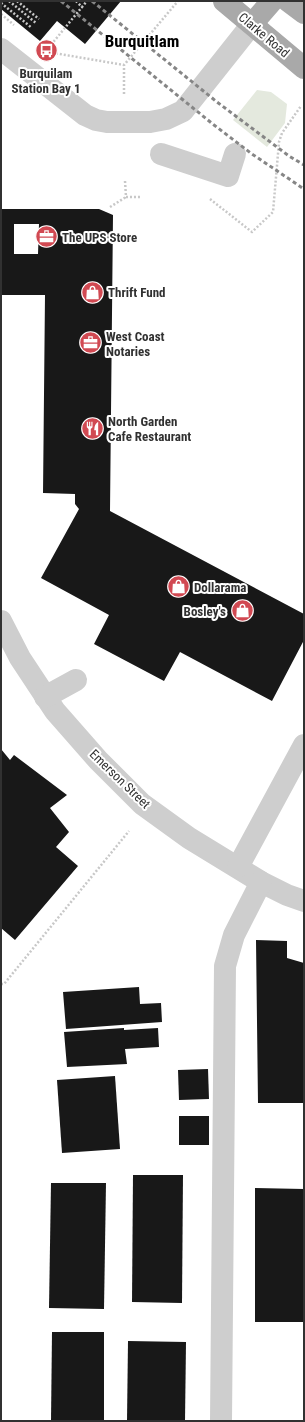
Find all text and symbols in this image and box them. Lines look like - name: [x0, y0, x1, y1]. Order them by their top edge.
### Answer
- street label: Clarke Road: [236, 10, 292, 60]
- district label: Burquitlam: [105, 31, 179, 51]
- bus stop icon: Burquilam Station Bay 1: [33, 38, 59, 64]
- place label: Burquilam Station Bay 1: [12, 66, 80, 96]
- office icon: The UPS Store: [33, 224, 59, 250]
- place label: The UPS Store: [62, 230, 137, 245]
- shop icon: Thrift Fund: [80, 279, 106, 305]
- place label: Thrift Fund: [108, 285, 166, 300]
- place label: West Coast Notaries: [106, 329, 165, 359]
- office icon: West Coast Notaries: [77, 330, 103, 356]
- place label: North Garden Cafe Restaurant: [108, 414, 191, 444]
- restaurant icon: North Garden Cafe Restaurant: [79, 415, 105, 441]
- shop icon: Dollarama: [166, 574, 192, 600]
- place label: Dollarama: [194, 580, 247, 595]
- shop icon: Bosley's: [229, 598, 255, 624]
- place label: Bosley's: [184, 604, 226, 619]
- street label: Emerson Street: [87, 746, 154, 812]

